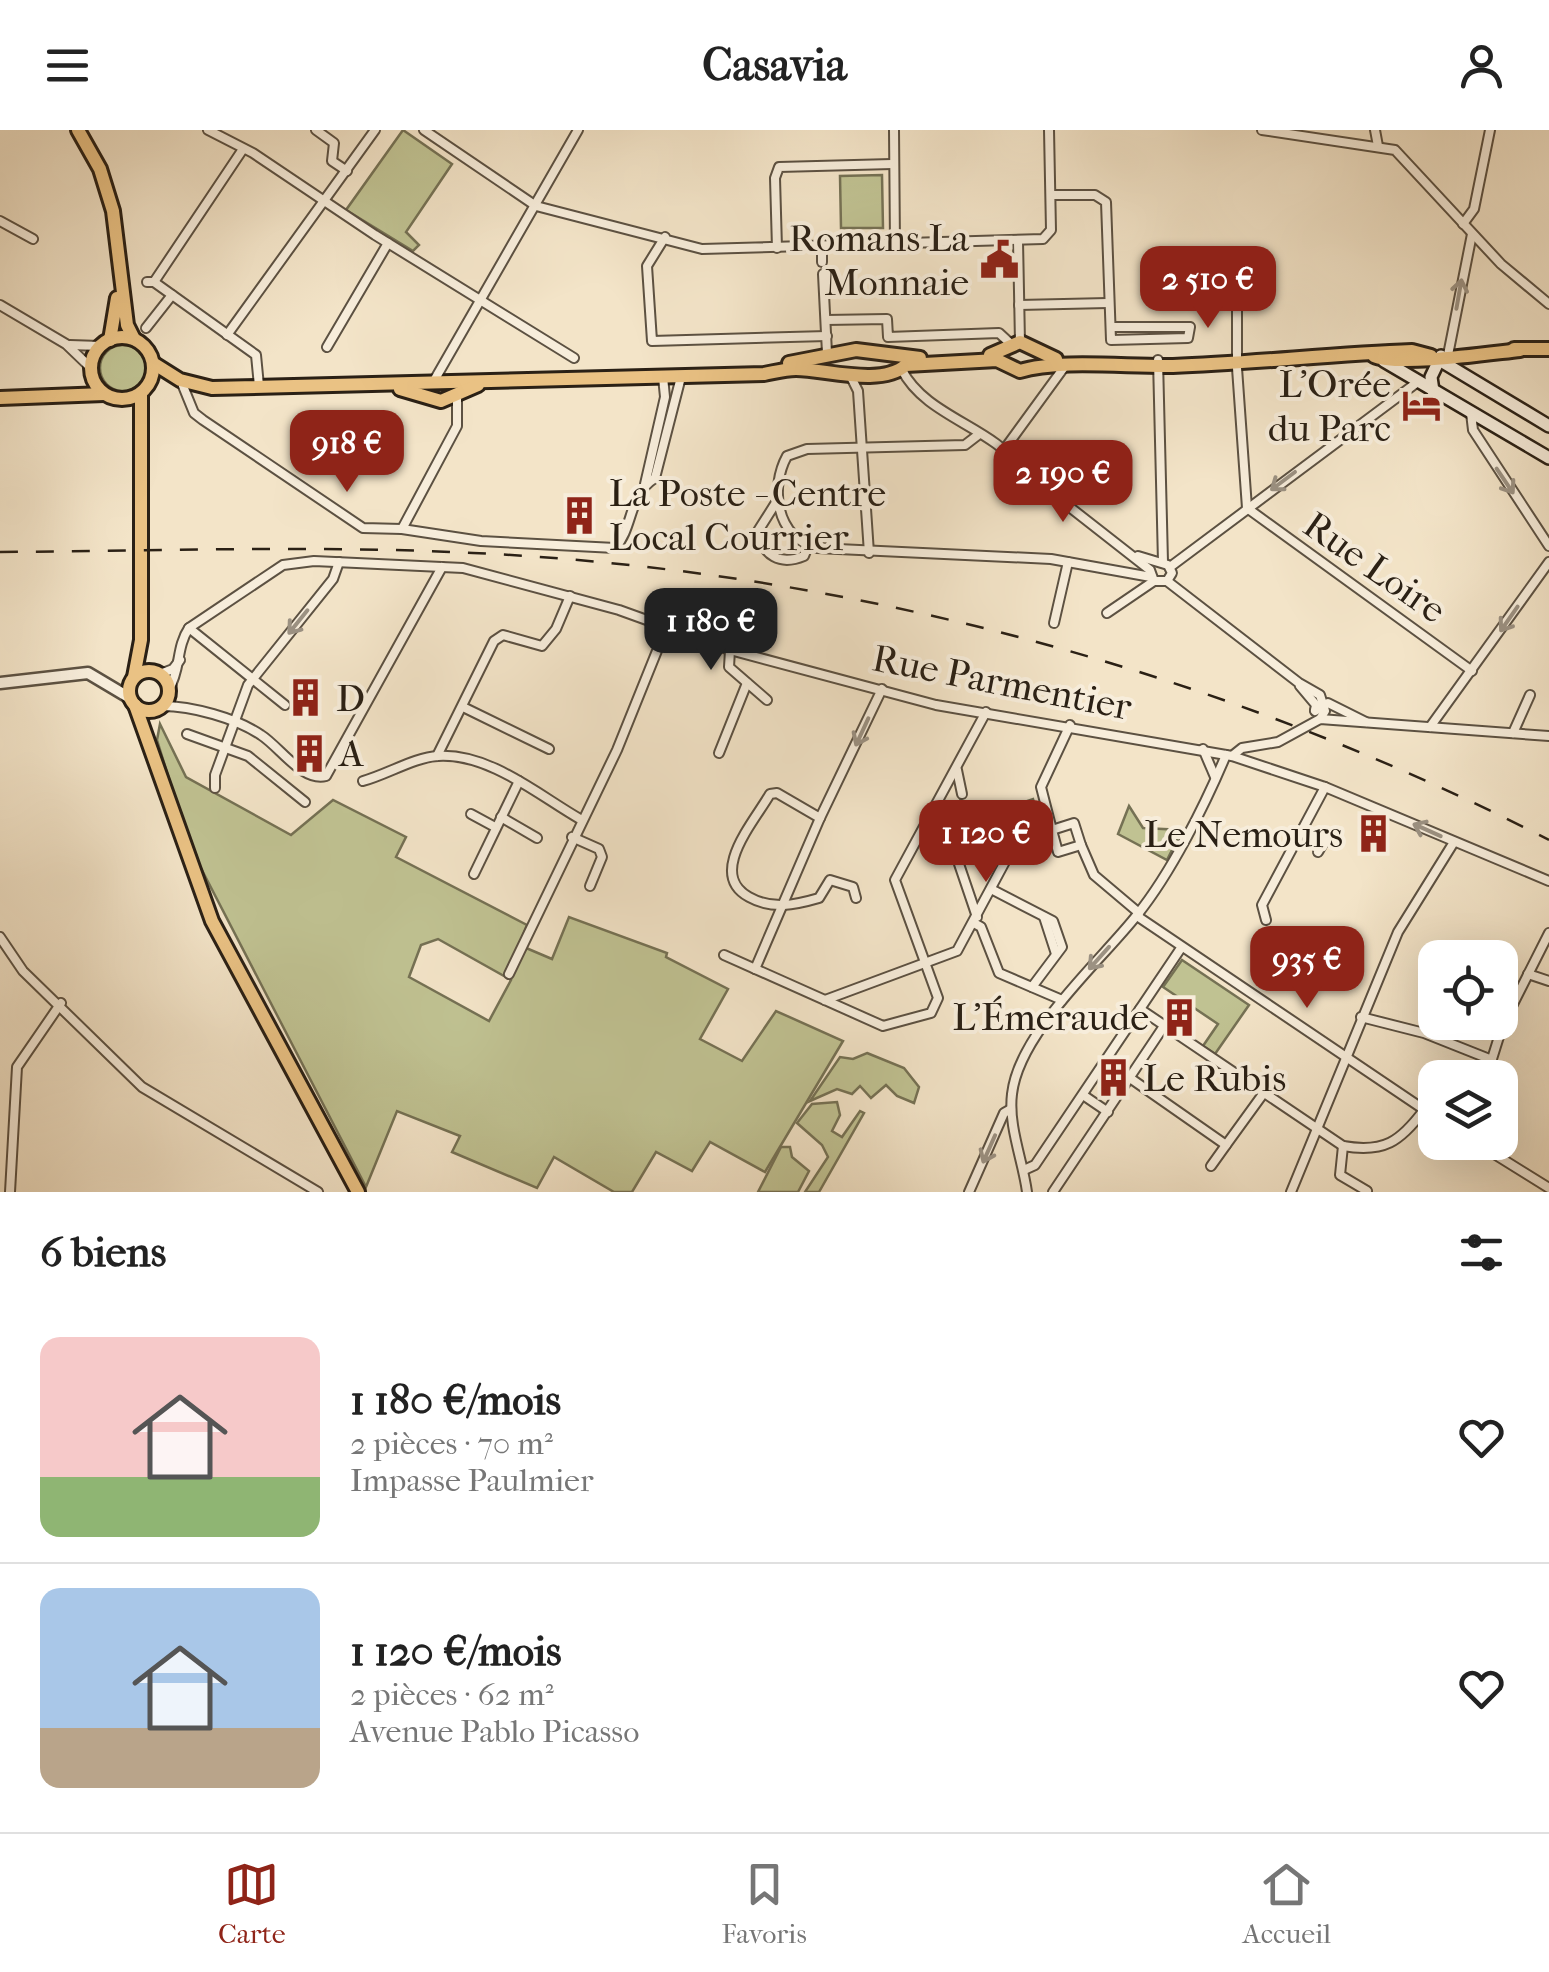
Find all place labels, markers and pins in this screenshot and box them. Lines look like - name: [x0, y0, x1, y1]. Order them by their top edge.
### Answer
- place label: Romans La Monnaie: [789, 216, 969, 305]
- public building icon: Romans La Monnaie: [978, 239, 1020, 281]
- pin: 2 510 €: [1116, 246, 1300, 331]
- place label: L'Orée du Parc: [1268, 362, 1391, 451]
- hotel icon: L'Orée du Parc: [1400, 385, 1442, 427]
- pin: 918 €: [277, 410, 417, 495]
- pin: 2 190 €: [971, 440, 1155, 525]
- place label: La Poste - Centre Local Courrier: [609, 471, 886, 560]
- building icon: La Poste - Centre Local Courrier: [558, 494, 600, 536]
- pin: 1 180 €: [619, 588, 803, 673]
- place label: D: [336, 676, 365, 721]
- building icon: D: [285, 677, 327, 719]
- place label: A: [337, 731, 364, 776]
- building icon: A: [288, 732, 330, 774]
- pin: 1 120 €: [894, 800, 1078, 885]
- place label: Le Nemours: [1144, 812, 1343, 857]
- building icon: Le Nemours: [1352, 813, 1394, 855]
- pin: 935 €: [1237, 926, 1377, 1011]
- place label: L'Émeraude: [952, 995, 1149, 1040]
- building icon: L'Émeraude: [1158, 996, 1200, 1038]
- place label: Le Rubis: [1143, 1056, 1286, 1101]
- building icon: Le Rubis: [1092, 1057, 1134, 1099]

